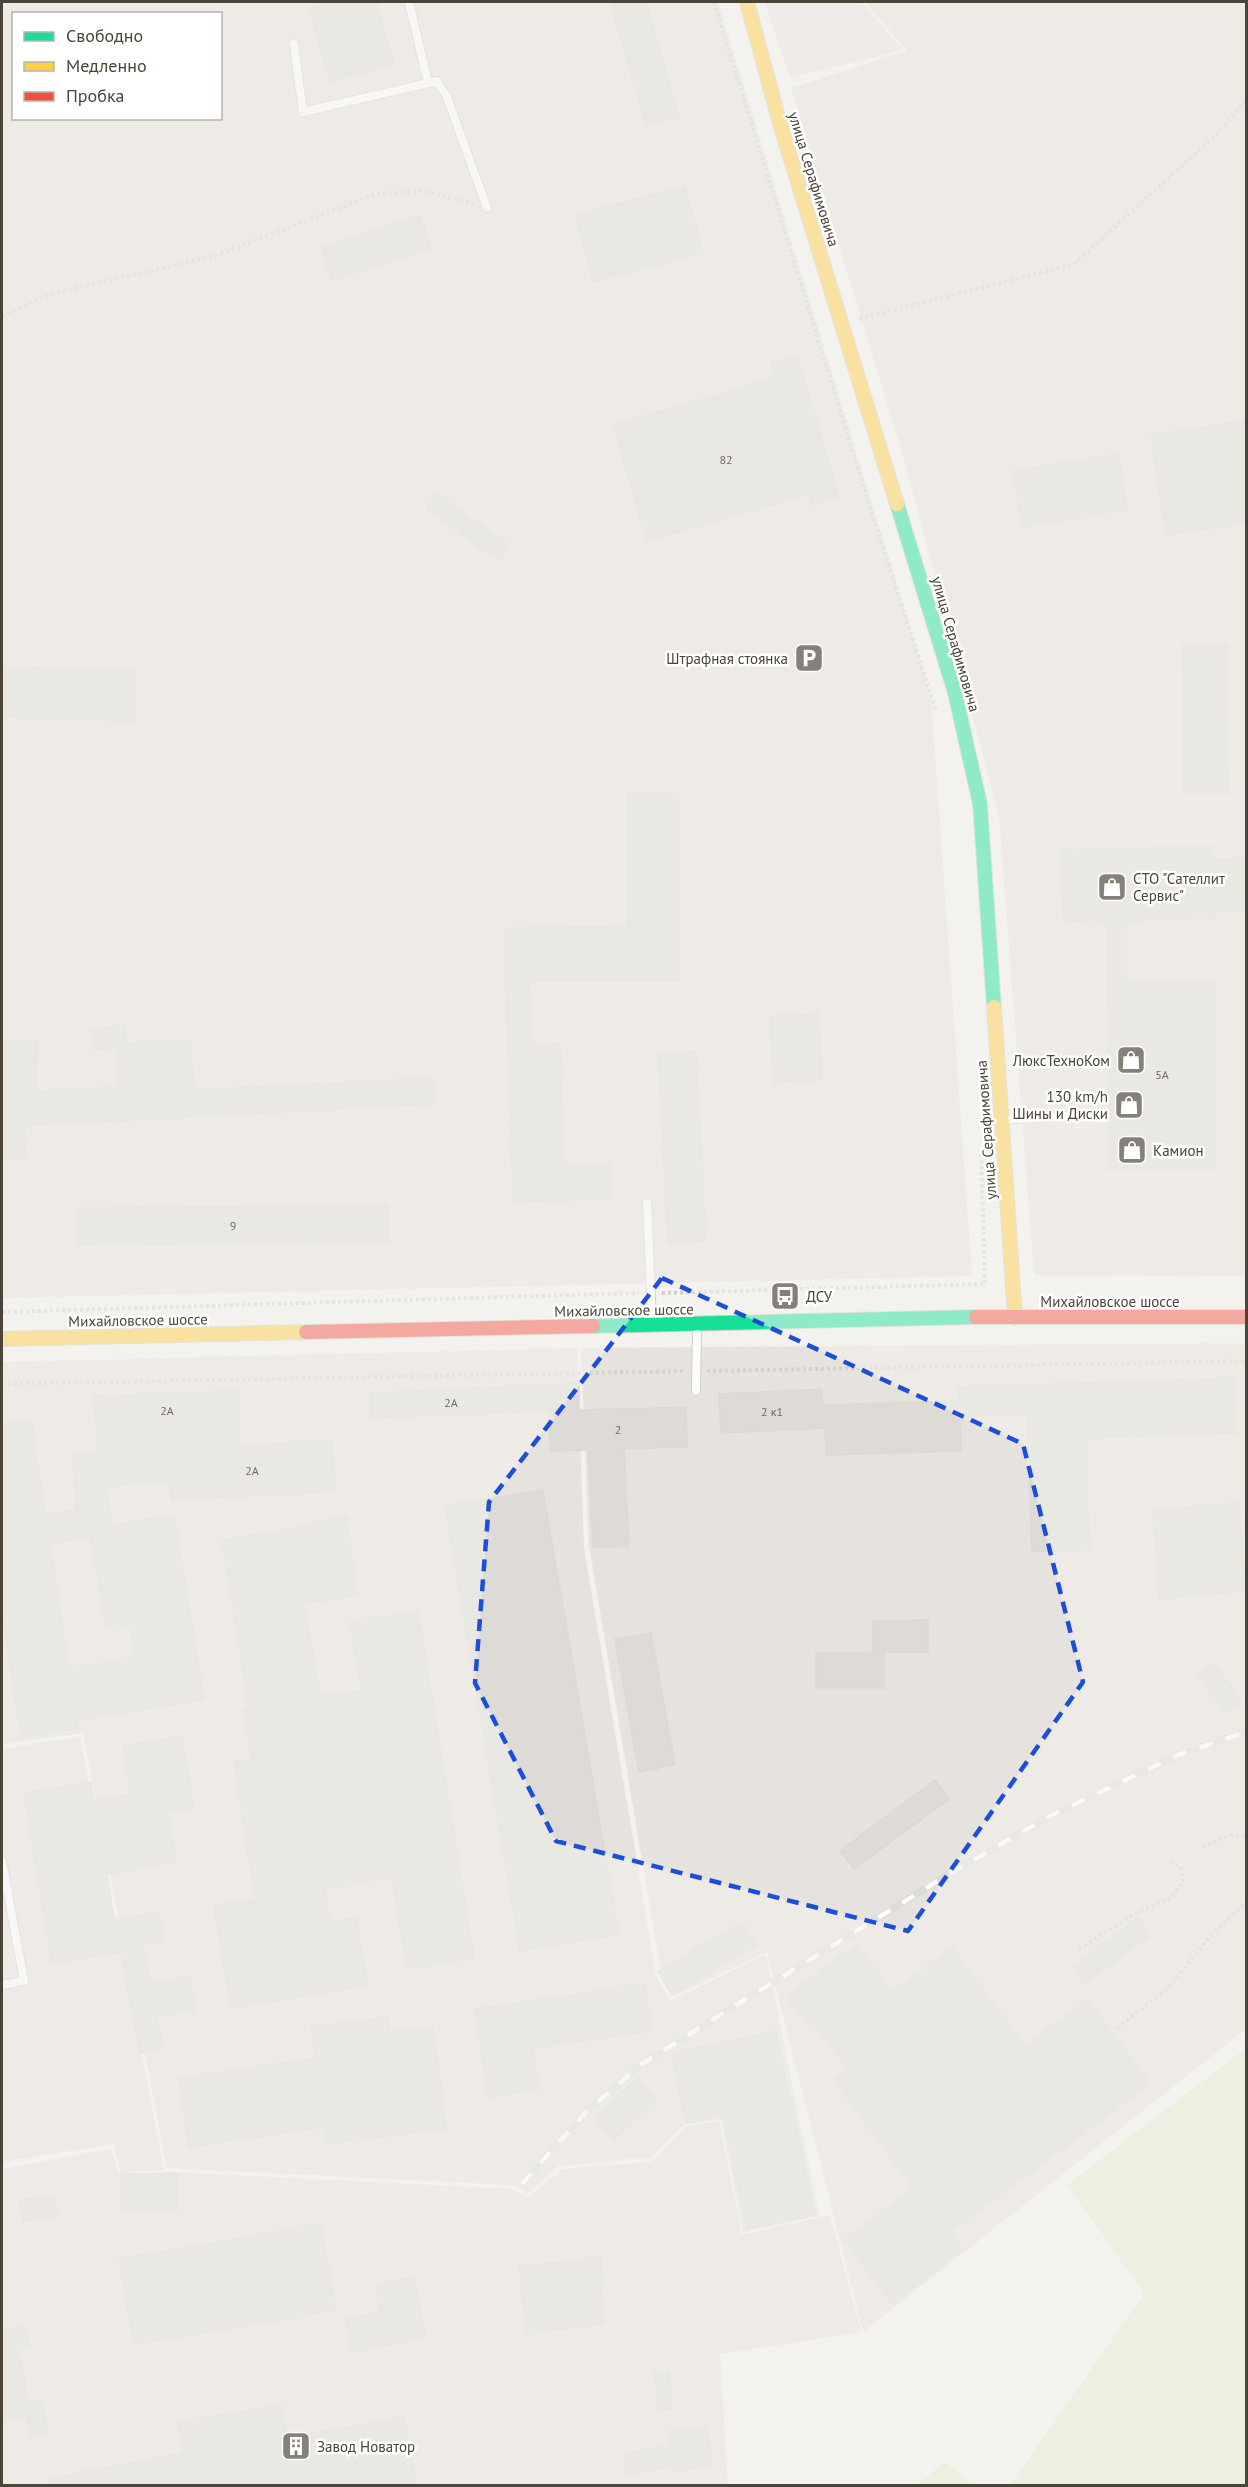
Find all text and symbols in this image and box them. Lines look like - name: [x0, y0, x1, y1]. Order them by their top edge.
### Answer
- legend: [12, 12, 222, 120]
- text: Свободно: [66, 24, 143, 47]
- text: Медленно: [66, 54, 147, 77]
- text: Пробка: [66, 84, 124, 107]
- street label: улица Серафимовича: [784, 109, 844, 249]
- house number: 82: [719, 452, 733, 467]
- street label: улица Серафимовича: [928, 574, 984, 714]
- parking icon: Штрафная стоянка: [793, 642, 825, 674]
- place label: Штрафная стоянка: [666, 649, 788, 668]
- place label: СТО "Сателлит Сервис": [1133, 869, 1225, 905]
- shop icon: СТО "Сателлит Сервис": [1096, 871, 1128, 903]
- shop icon: ЛюксТехноКом: [1115, 1044, 1147, 1076]
- place label: ЛюксТехноКом: [1012, 1051, 1110, 1070]
- street label: улица Серафимовича: [972, 1060, 1000, 1200]
- house number: 5А: [1155, 1067, 1169, 1082]
- place label: 130 km/h Шины и Диски: [1013, 1087, 1108, 1123]
- shop icon: 130 km/h Шины и Диски: [1113, 1089, 1145, 1121]
- shop icon: Камион: [1116, 1134, 1148, 1166]
- place label: Камион: [1153, 1141, 1204, 1160]
- house number: 9: [230, 1218, 236, 1233]
- bus stop icon: ДСУ: [769, 1280, 801, 1312]
- place label: ДСУ: [806, 1287, 833, 1306]
- street label: Михайловское шоссе: [1040, 1292, 1180, 1311]
- street label: Михайловское шоссе: [554, 1299, 694, 1321]
- street label: Михайловское шоссе: [68, 1309, 208, 1331]
- house number: 2А: [444, 1395, 458, 1410]
- house number: 2А: [160, 1403, 174, 1418]
- house number: 2 к1: [761, 1404, 783, 1419]
- house number: 2: [615, 1422, 621, 1437]
- house number: 2А: [245, 1463, 259, 1478]
- building icon: Завод Новатор: [280, 2430, 312, 2462]
- place label: Завод Новатор: [317, 2437, 415, 2456]

